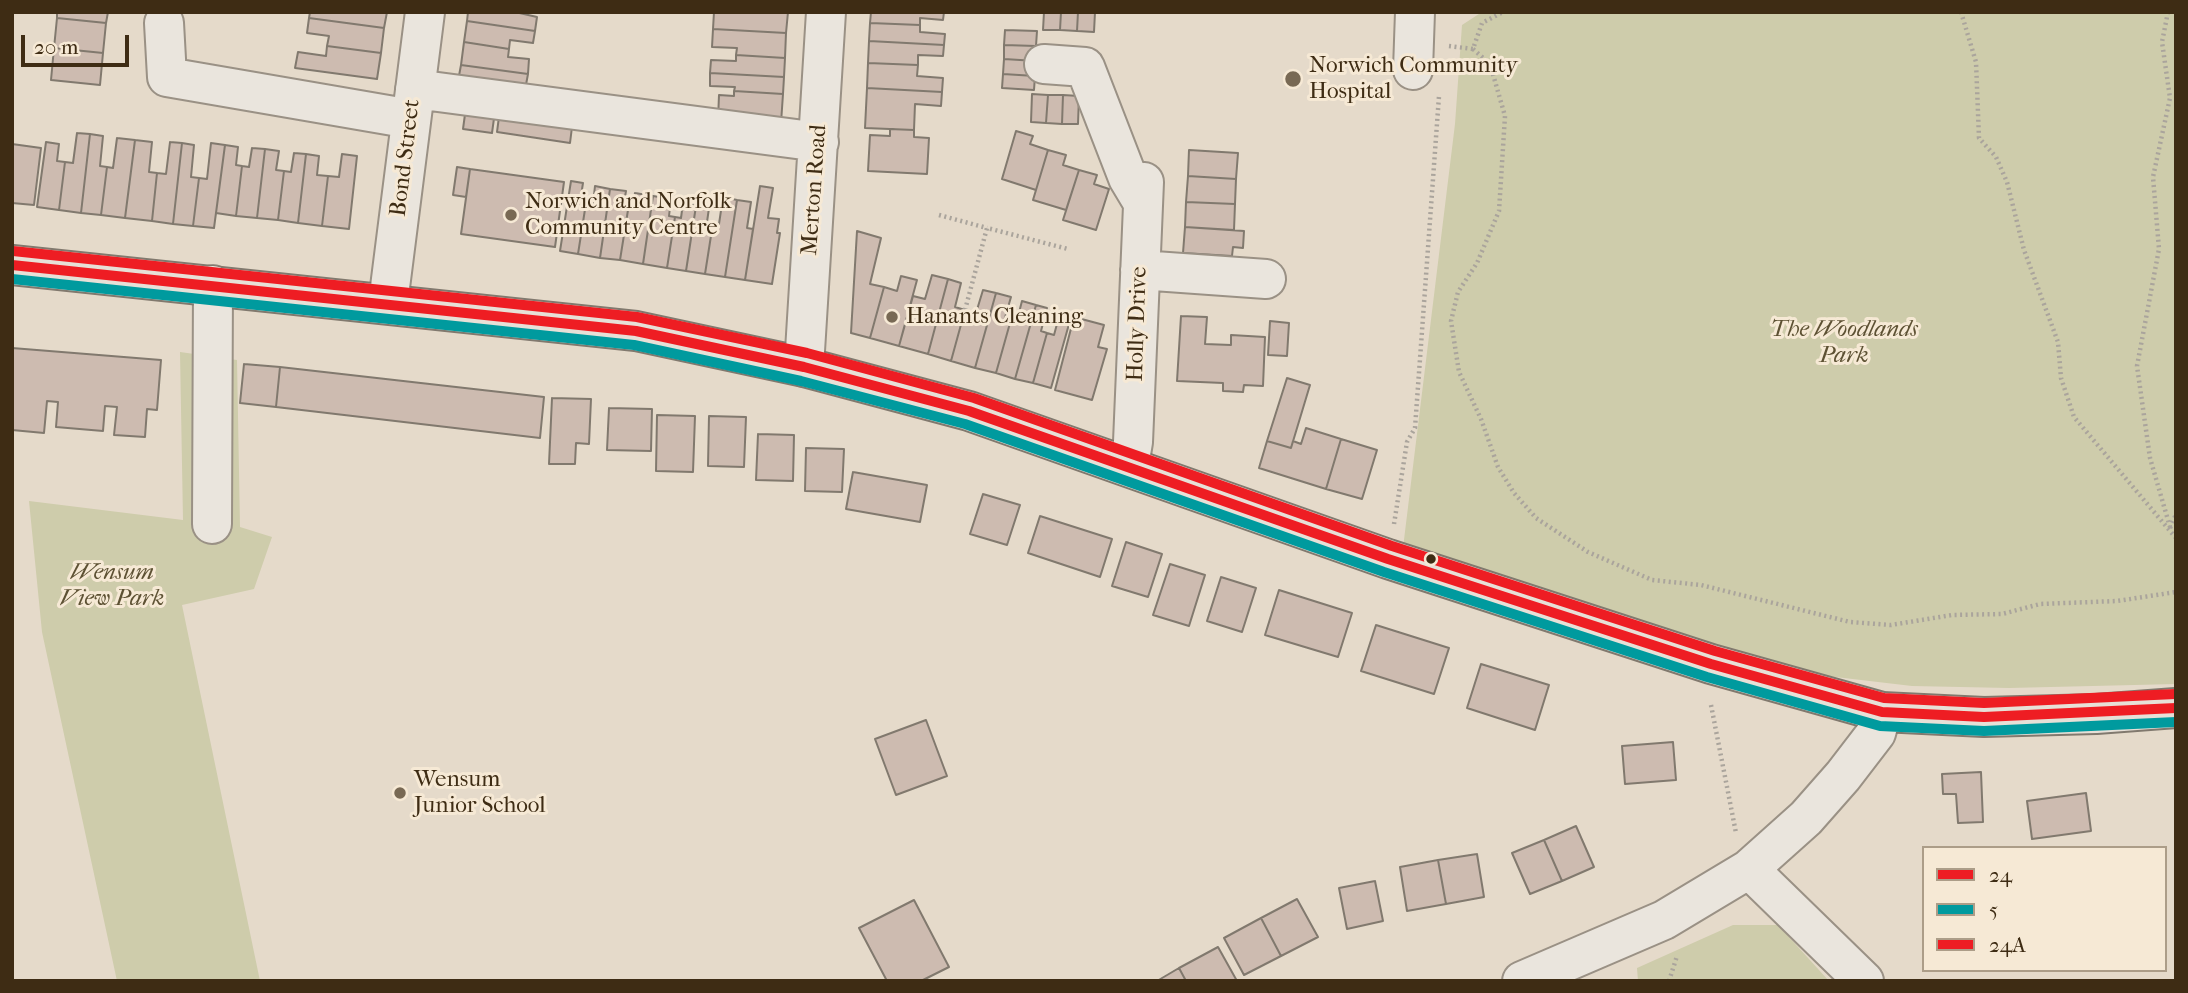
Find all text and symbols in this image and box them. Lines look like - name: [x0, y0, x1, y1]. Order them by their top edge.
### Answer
- scale bar: [24, 21, 133, 65]
- text: 20 m: [34, 35, 78, 59]
- place label: Norwich Community Hospital: [1309, 52, 1518, 106]
- marker: Norwich Community Hospital: [1283, 69, 1303, 89]
- street label: Bond Street: [385, 98, 427, 218]
- street label: Merton Road: [797, 124, 833, 256]
- place label: Norwich and Norfolk Community Centre: [525, 188, 732, 242]
- marker: Norwich and Norfolk Community Centre: [503, 207, 519, 223]
- street label: Holly Drive: [1122, 266, 1154, 382]
- place label: Hanants Cleaning: [906, 303, 1083, 331]
- marker: Hanants Cleaning: [884, 309, 900, 325]
- park label: The Woodlands Park: [1770, 316, 1918, 370]
- unlabelled marker: [1424, 552, 1438, 566]
- park label: Wensum View Park: [60, 559, 164, 613]
- place label: Wensum Junior School: [414, 766, 546, 820]
- marker: Wensum Junior School: [392, 785, 408, 801]
- legend: [1922, 846, 2167, 972]
- text: 24: [1989, 863, 2012, 887]
- text: 5: [1989, 898, 1998, 922]
- text: 24A: [1989, 933, 2026, 957]

